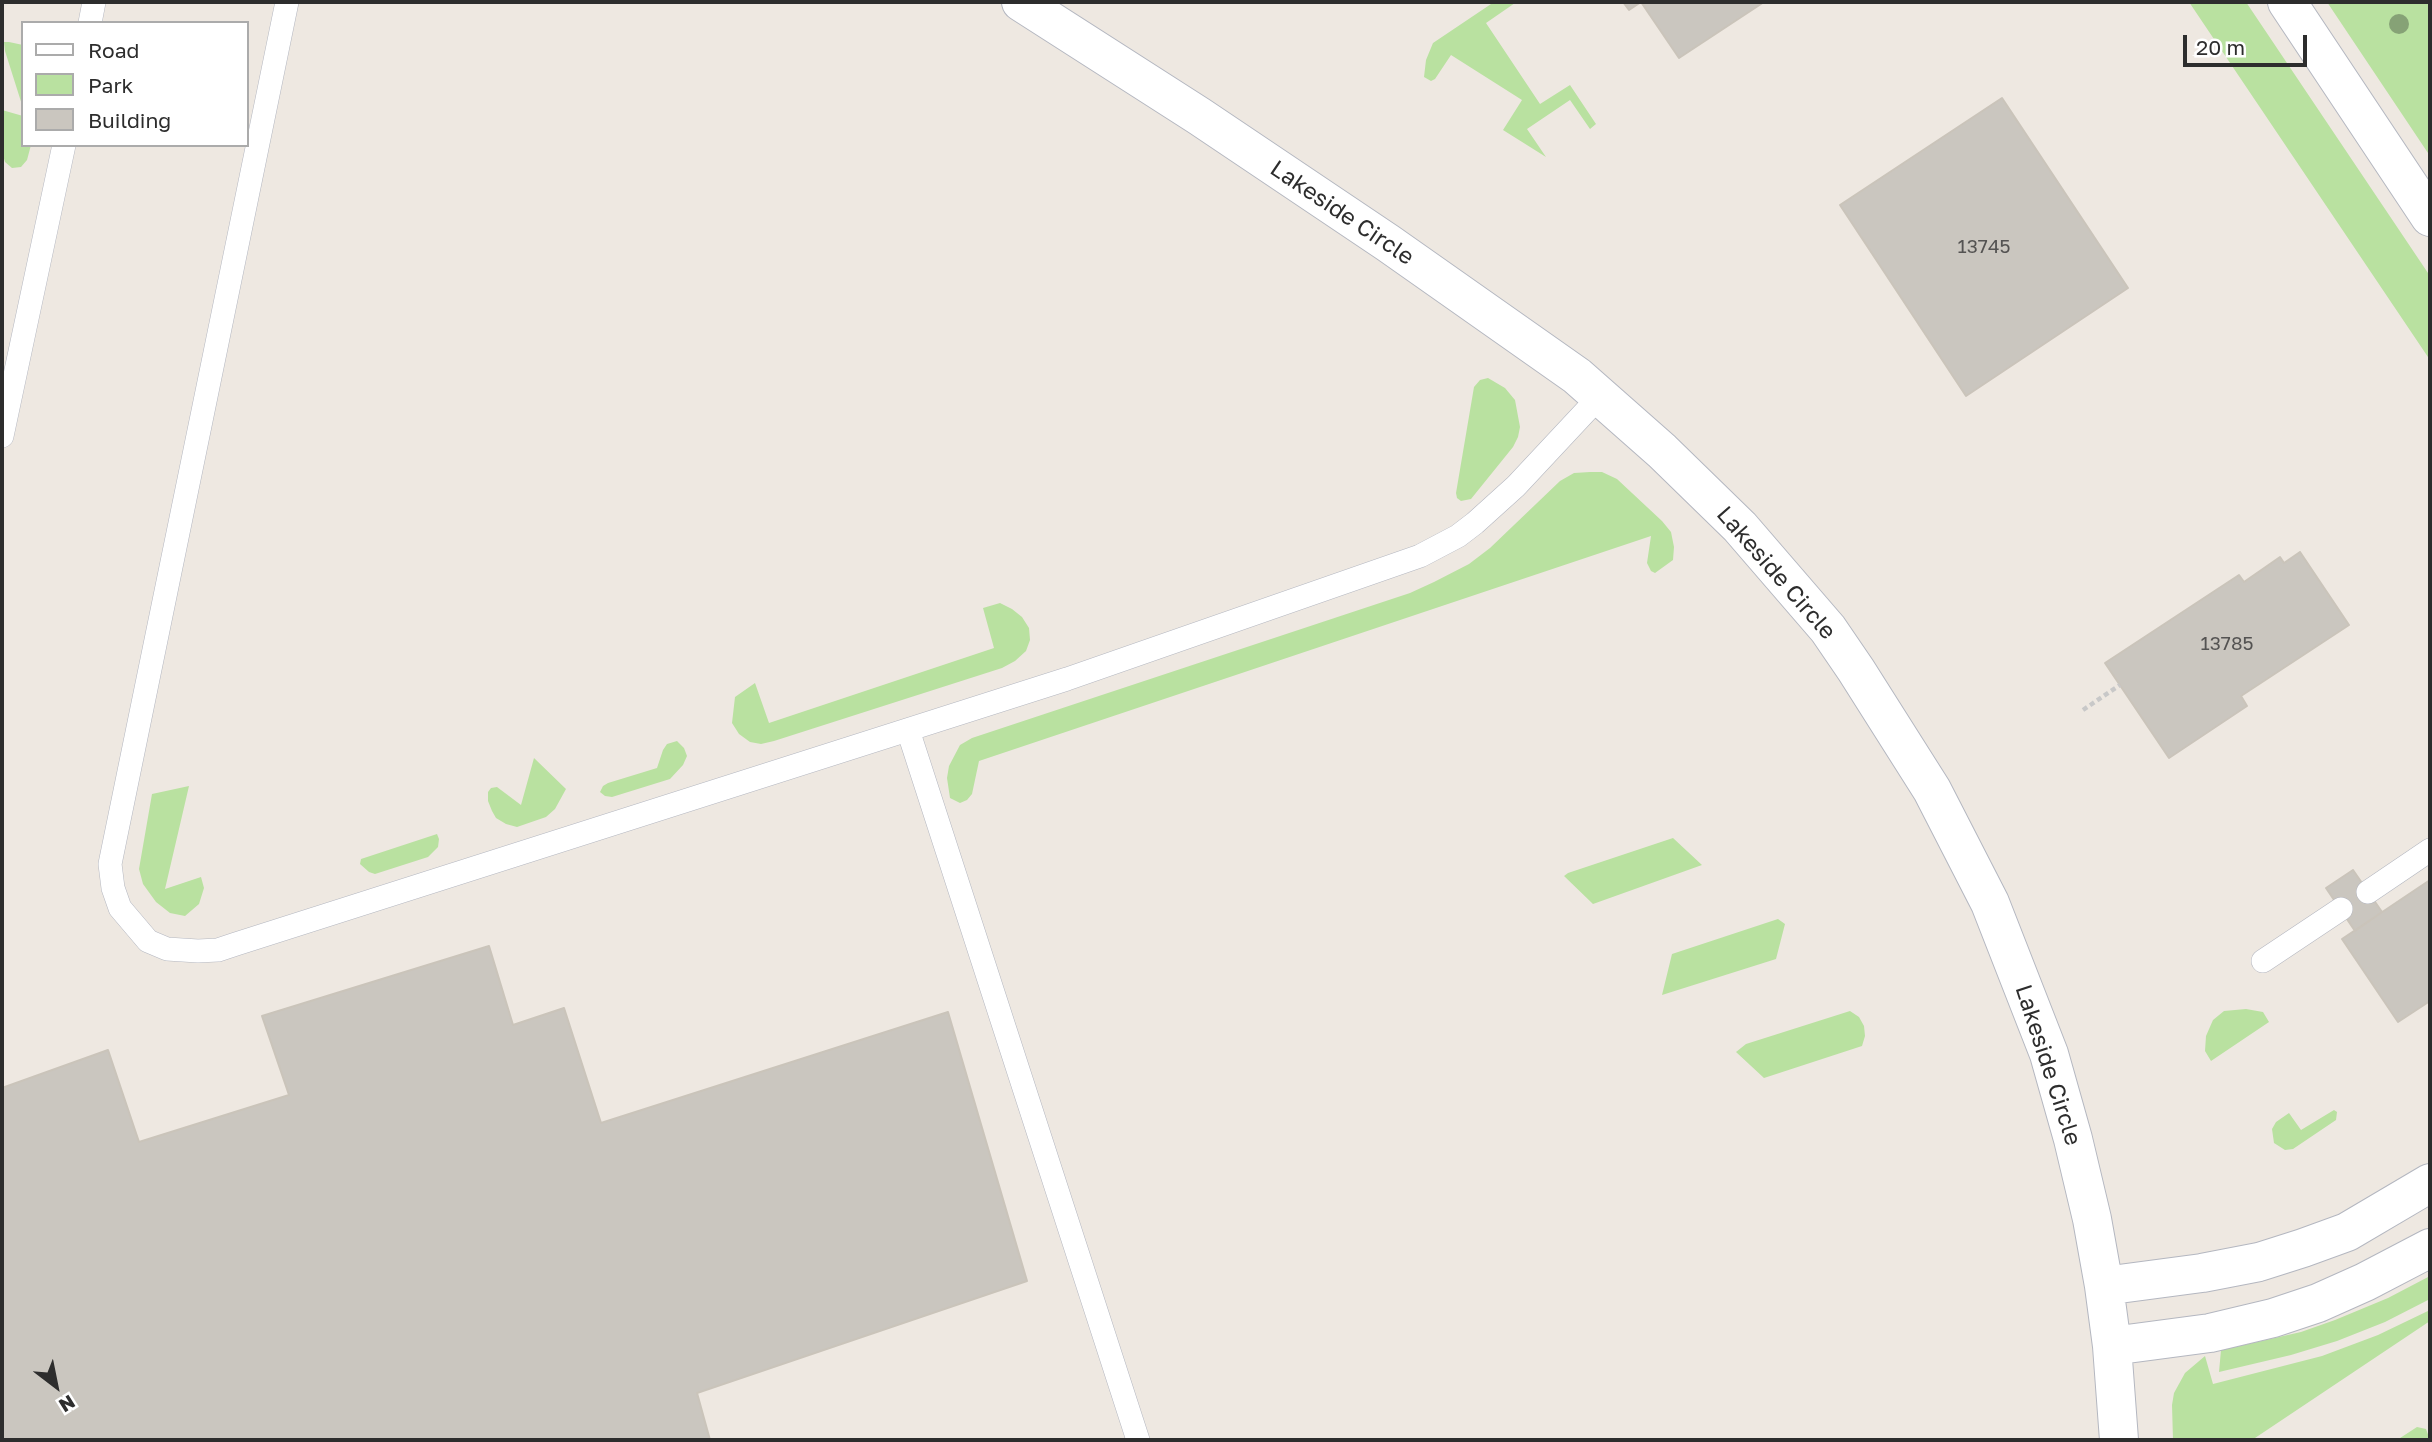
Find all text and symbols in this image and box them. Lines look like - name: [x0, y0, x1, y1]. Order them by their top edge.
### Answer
- legend: [21, 21, 248, 147]
- scale bar: [2187, 21, 2311, 65]
- text: 20 m: [2196, 34, 2245, 60]
- text: Road: [88, 37, 139, 63]
- text: Park: [88, 72, 133, 98]
- text: Building: [88, 107, 171, 133]
- street label: Lakeside Circle: [1265, 155, 1419, 271]
- house number: 13745: [1957, 236, 2011, 258]
- street label: Lakeside Circle: [1711, 501, 1841, 645]
- house number: 13785: [2200, 633, 2254, 655]
- street label: Lakeside Circle: [2009, 981, 2087, 1149]
- north arrow: [21, 1351, 91, 1421]
- text: N: [55, 1391, 80, 1418]

